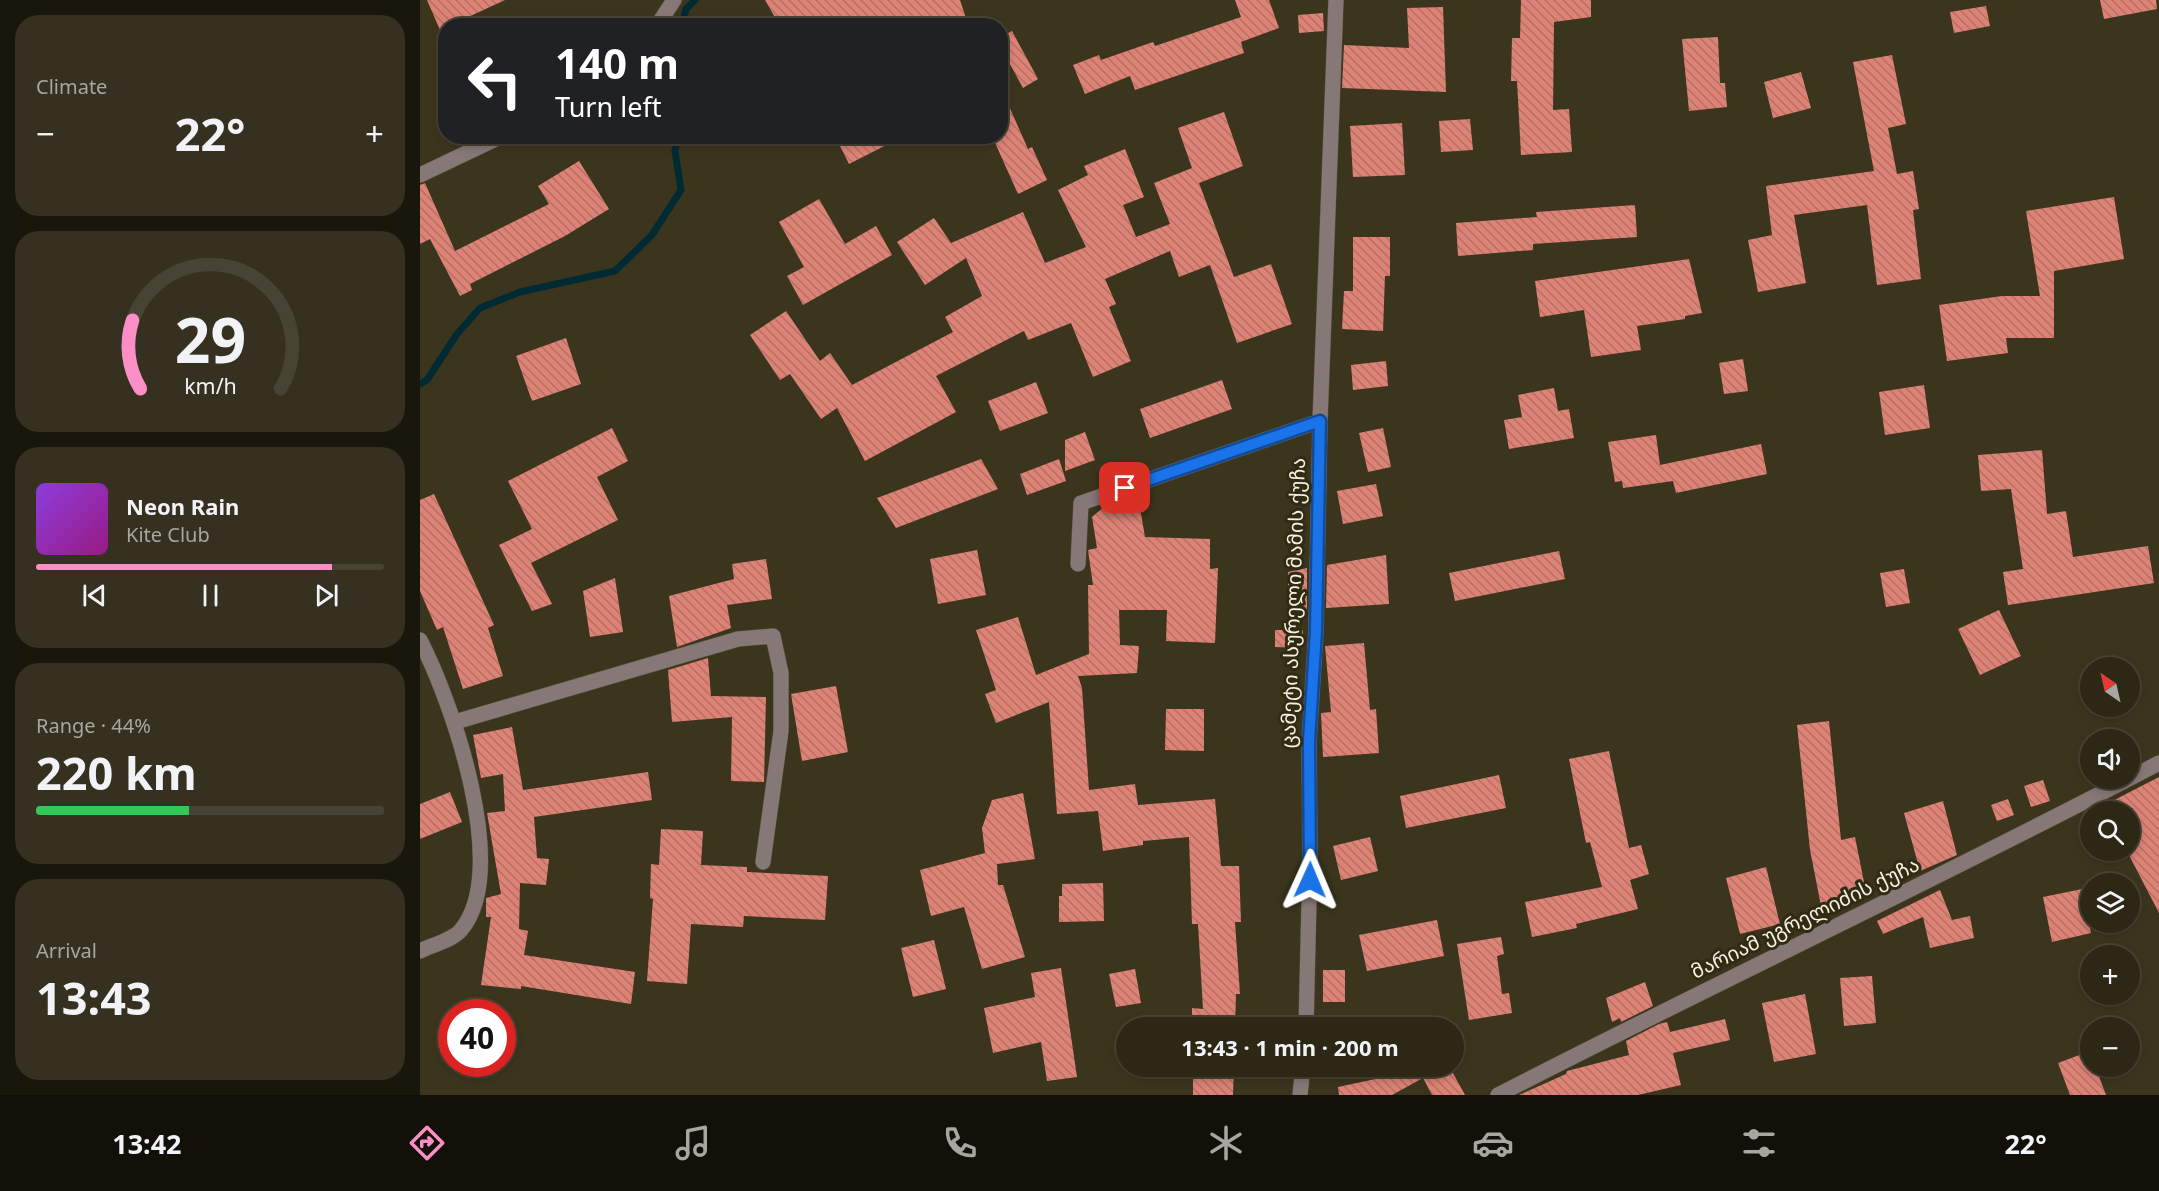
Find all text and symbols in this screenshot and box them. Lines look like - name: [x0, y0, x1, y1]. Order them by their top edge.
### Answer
- text: 140 m: [555, 34, 679, 91]
- icon: left: [456, 42, 534, 120]
- text: Climate: [36, 73, 107, 100]
- text: Turn left: [555, 88, 661, 125]
- text: 22°: [175, 103, 245, 164]
- text: −: [36, 111, 55, 156]
- text: +: [365, 111, 384, 156]
- text: 29: [174, 296, 246, 381]
- text: km/h: [184, 371, 236, 400]
- street label: ცამეტი ასურელი მამის ქუჩა: [1274, 457, 1311, 749]
- pin: [1099, 462, 1150, 513]
- icon: arrive: [1108, 471, 1141, 504]
- text: Neon Rain: [126, 491, 239, 521]
- text: Kite Club: [126, 521, 210, 548]
- icon: previous: [78, 579, 111, 612]
- icon: pause: [194, 579, 227, 612]
- icon: next: [310, 579, 343, 612]
- north arrow: [2080, 657, 2140, 717]
- map controls: [2080, 657, 2140, 1077]
- text: Range · 44%: [36, 712, 151, 739]
- button: sound: [2080, 729, 2140, 789]
- text: 220 km: [36, 742, 197, 803]
- button: search: [2080, 801, 2140, 861]
- position arrow: [1278, 848, 1342, 912]
- street label: მარიამ უგრელიძის ქუჩა: [1686, 850, 1923, 985]
- button: layers: [2080, 873, 2140, 933]
- text: Arrival: [36, 937, 97, 964]
- button: +: [2080, 945, 2140, 1005]
- text: 13:43: [36, 967, 152, 1028]
- speed limit sign: 40: [438, 999, 516, 1077]
- button: −: [2080, 1017, 2140, 1077]
- text: 13:43 · 1 min · 200 m: [1181, 1032, 1399, 1062]
- icon: directions: [406, 1122, 448, 1164]
- icon: music: [672, 1122, 714, 1164]
- icon: phone: [939, 1122, 981, 1164]
- icon: climate: [1205, 1122, 1247, 1164]
- icon: car: [1472, 1122, 1514, 1164]
- icon: filters: [1738, 1122, 1780, 1164]
- text: 13:42: [112, 1125, 182, 1162]
- text: 22°: [2004, 1125, 2047, 1162]

